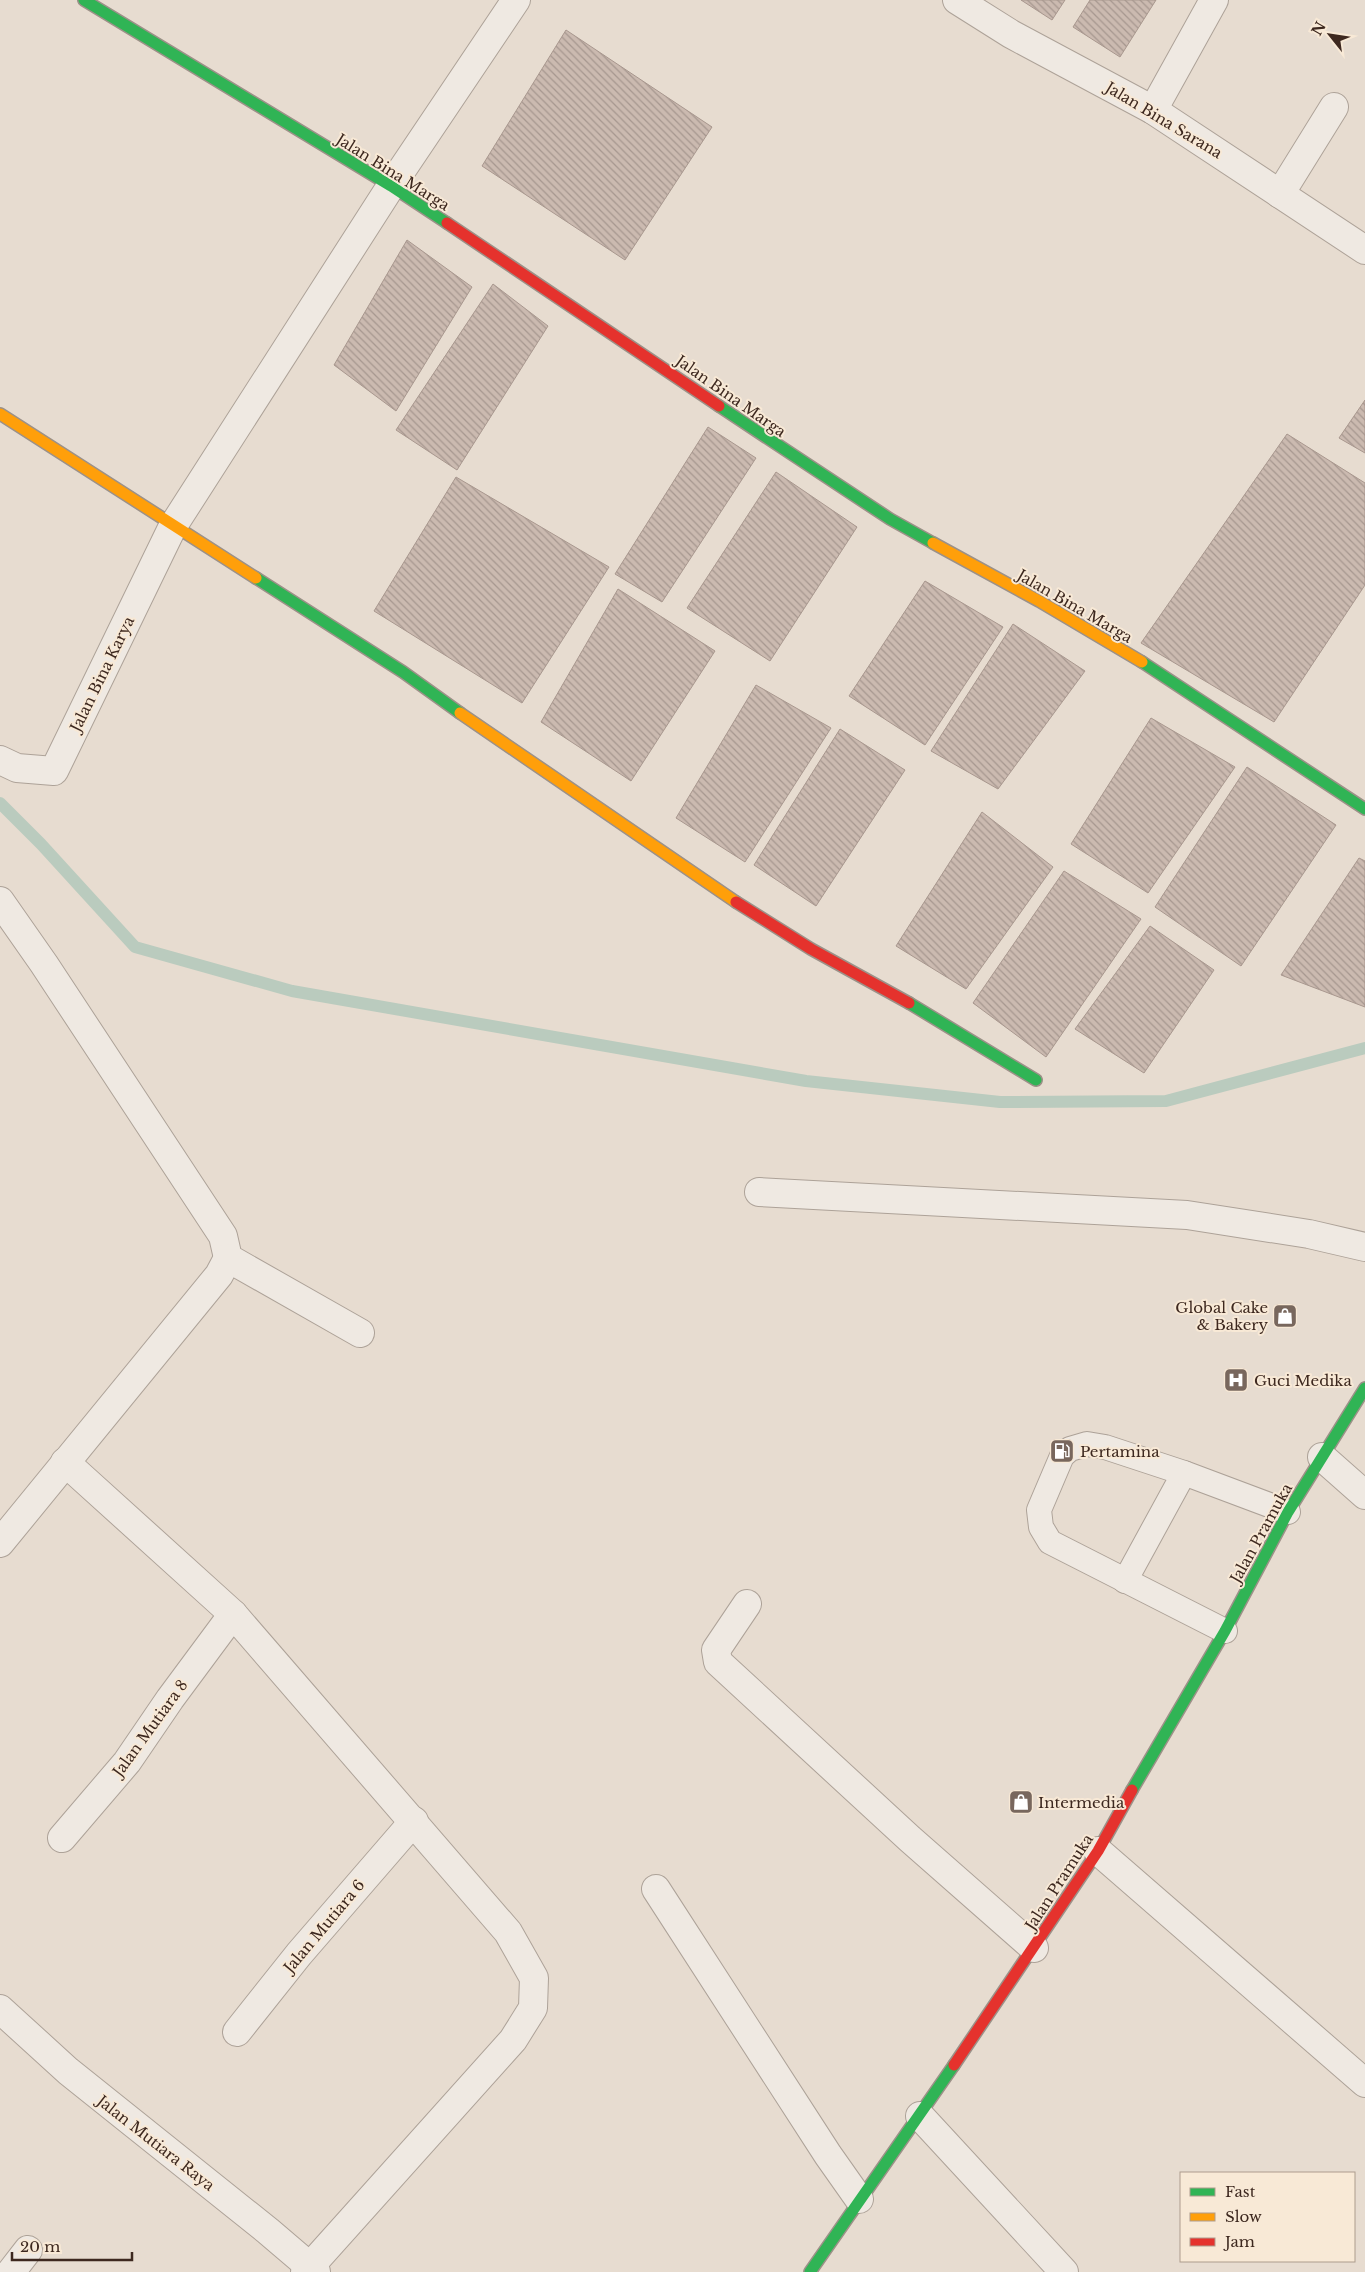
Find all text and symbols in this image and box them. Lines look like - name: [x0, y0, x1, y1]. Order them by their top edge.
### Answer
- north arrow: [1305, 10, 1355, 60]
- text: N: [1308, 18, 1330, 39]
- street label: Jalan Bina Sarana: [1100, 77, 1227, 163]
- street label: Jalan Bina Marga: [331, 128, 454, 215]
- street label: Jalan Bina Marga: [671, 350, 790, 441]
- street label: Jalan Bina Marga: [1012, 564, 1137, 647]
- street label: Jalan Bina Karya: [65, 613, 138, 737]
- place label: Global Cake & Bakery: [1175, 1298, 1268, 1334]
- shop icon: Global Cake & Bakery: [1272, 1303, 1298, 1329]
- hospital icon: Guci Medika: [1223, 1367, 1249, 1393]
- place label: Guci Medika: [1254, 1371, 1353, 1390]
- fuel station icon: Pertamina: [1049, 1438, 1075, 1464]
- place label: Pertamina: [1080, 1442, 1160, 1461]
- street label: Jalan Pramuka: [1225, 1479, 1297, 1588]
- street label: Jalan Mutiara 8: [107, 1676, 192, 1782]
- shop icon: Intermedia: [1008, 1789, 1034, 1815]
- place label: Intermedia: [1038, 1793, 1125, 1812]
- street label: Jalan Pramuka: [1020, 1830, 1098, 1935]
- street label: Jalan Mutiara 6: [278, 1875, 369, 1978]
- street label: Jalan Mutiara Raya: [92, 2090, 219, 2195]
- legend: [1180, 2172, 1355, 2262]
- text: Fast: [1225, 2182, 1256, 2201]
- text: Slow: [1225, 2207, 1262, 2226]
- scale bar: [12, 2230, 132, 2262]
- text: Jam: [1223, 2232, 1255, 2251]
- text: 20 m: [20, 2237, 60, 2256]

